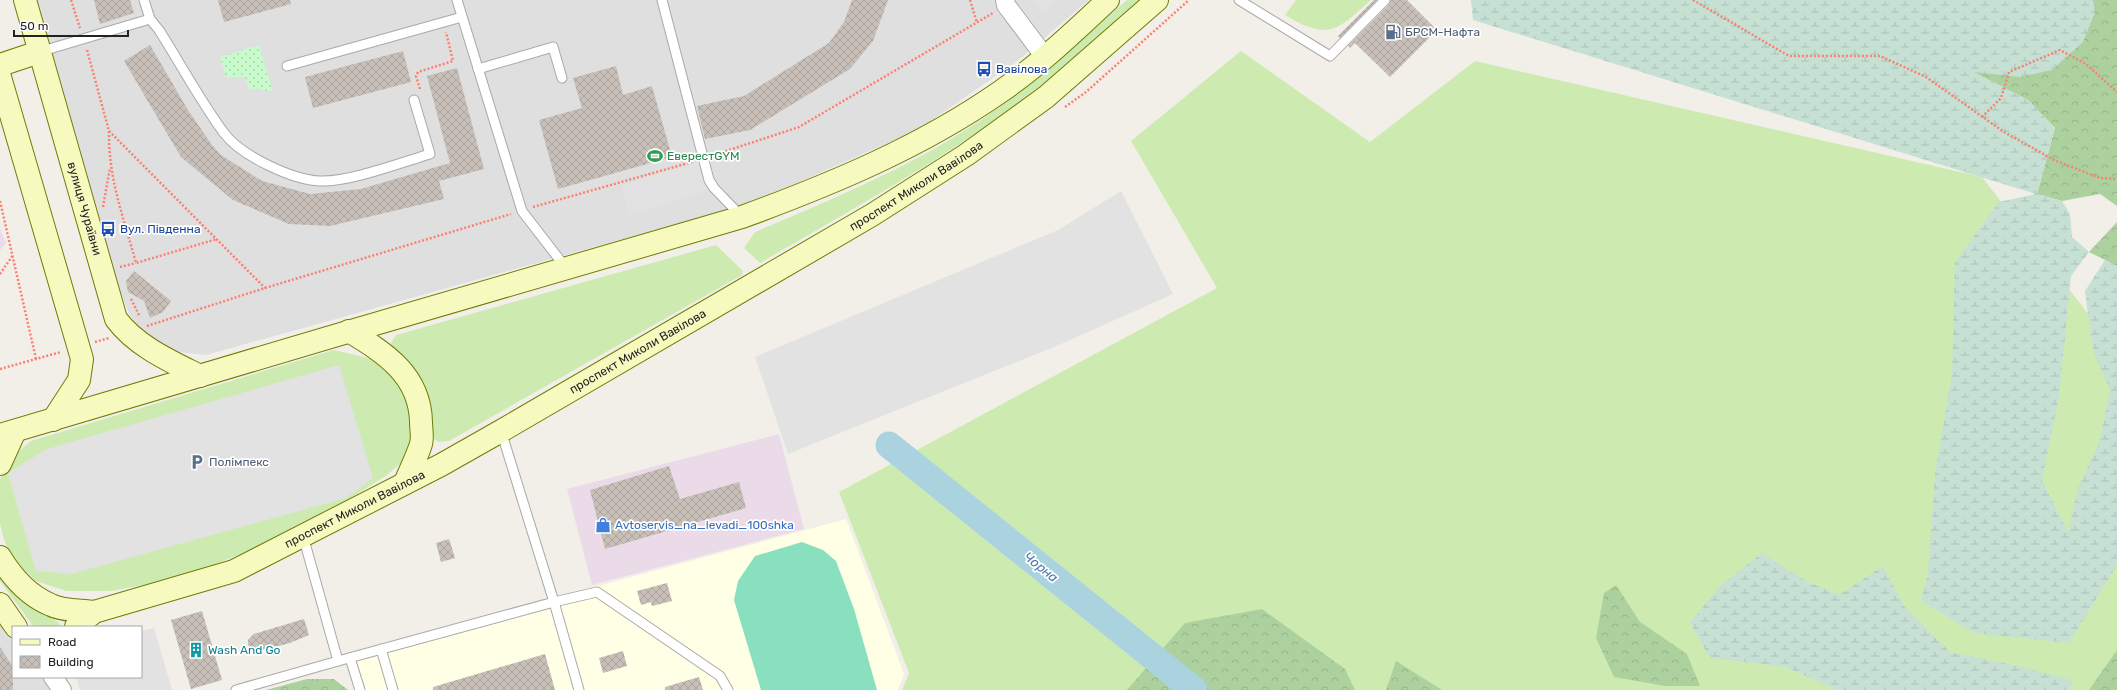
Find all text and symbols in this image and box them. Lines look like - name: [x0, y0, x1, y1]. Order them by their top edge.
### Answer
- scale bar: [14, 12, 128, 38]
- text: 50 m: [20, 19, 48, 33]
- fuel station icon: БРСМ-Нафта: [1384, 23, 1402, 41]
- place label: БРСМ-Нафта: [1405, 25, 1480, 39]
- bus stop icon: Вавілова: [975, 60, 993, 78]
- place label: Вавілова: [996, 62, 1047, 76]
- street label: проспект Миколи Вавілова: [847, 138, 986, 234]
- sports icon: ЕверестGYM: [646, 147, 664, 165]
- place label: ЕверестGYM: [667, 149, 740, 163]
- street label: вулиця Чураївни: [65, 160, 105, 257]
- bus stop icon: Вул. Південна: [99, 220, 117, 238]
- place label: Вул. Південна: [120, 222, 201, 236]
- street label: проспект Миколи Вавілова: [567, 306, 708, 397]
- parking icon: Полімпекс: [188, 453, 206, 471]
- place label: Полімпекс: [209, 455, 269, 469]
- street label: проспект Миколи Вавілова: [282, 467, 427, 551]
- shop icon: Avtoservis_na_levadi_100shka: [594, 516, 612, 534]
- place label: Avtoservis_na_levadi_100shka: [615, 518, 794, 532]
- water label: Чорна: [1021, 549, 1061, 585]
- legend: [12, 626, 142, 678]
- text: Road: [48, 635, 76, 649]
- building icon: Wash And Go: [187, 641, 205, 659]
- place label: Wash And Go: [208, 643, 281, 657]
- text: Building: [48, 655, 94, 669]

